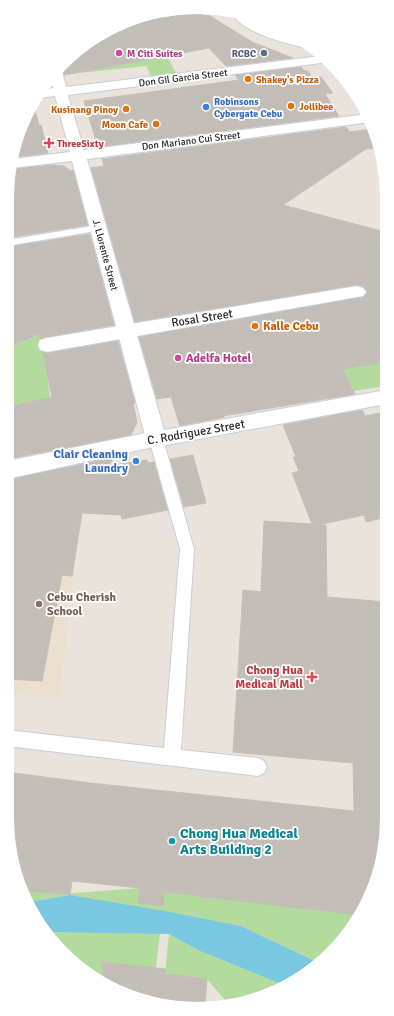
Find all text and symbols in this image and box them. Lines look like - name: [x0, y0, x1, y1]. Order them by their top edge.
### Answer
- marker: M Citi Suites: [114, 48, 124, 58]
- place label: M Citi Suites: [127, 48, 183, 60]
- place label: RCBC: [232, 48, 256, 60]
- marker: RCBC: [259, 48, 269, 58]
- street label: Don Gil Garcia Street: [138, 67, 229, 89]
- marker: Shakey's Pizza: [243, 74, 253, 84]
- place label: Shakey's Pizza: [256, 74, 319, 86]
- place label: Robinsons Cybergate Cebu: [214, 96, 283, 120]
- marker: Jollibee: [286, 101, 296, 111]
- place label: Jollibee: [299, 101, 333, 113]
- marker: Robinsons Cybergate Cebu: [201, 102, 211, 112]
- place label: Kusinang Pinoy: [51, 104, 118, 116]
- marker: Kusinang Pinoy: [121, 104, 131, 114]
- place label: Moon Cafe: [102, 119, 148, 131]
- marker: Moon Cafe: [151, 119, 161, 129]
- street label: Don Mariano Cui Street: [141, 129, 242, 153]
- marker: ThreeSixty: [44, 138, 54, 148]
- place label: ThreeSixty: [57, 138, 104, 150]
- street label: J. Llorente Street: [90, 219, 120, 292]
- street label: Rosal Street: [170, 306, 234, 331]
- place label: Kalle Cebu: [263, 319, 319, 334]
- marker: Kalle Cebu: [250, 321, 260, 331]
- place label: Adelfa Hotel: [186, 351, 252, 366]
- marker: Adelfa Hotel: [173, 353, 183, 363]
- street label: C. Rodriguez Street: [146, 417, 246, 448]
- place label: Clair Cleaning Laundry: [54, 447, 129, 476]
- marker: Clair Cleaning Laundry: [131, 456, 141, 466]
- place label: Cebu Cherish School: [47, 590, 117, 619]
- marker: Cebu Cherish School: [34, 599, 44, 609]
- place label: Chong Hua Medical Mall: [235, 663, 303, 692]
- marker: Chong Hua Medical Mall: [306, 671, 318, 683]
- place label: Chong Hua Medical Arts Building 2: [180, 825, 298, 858]
- marker: Chong Hua Medical Arts Building 2: [167, 836, 177, 846]

